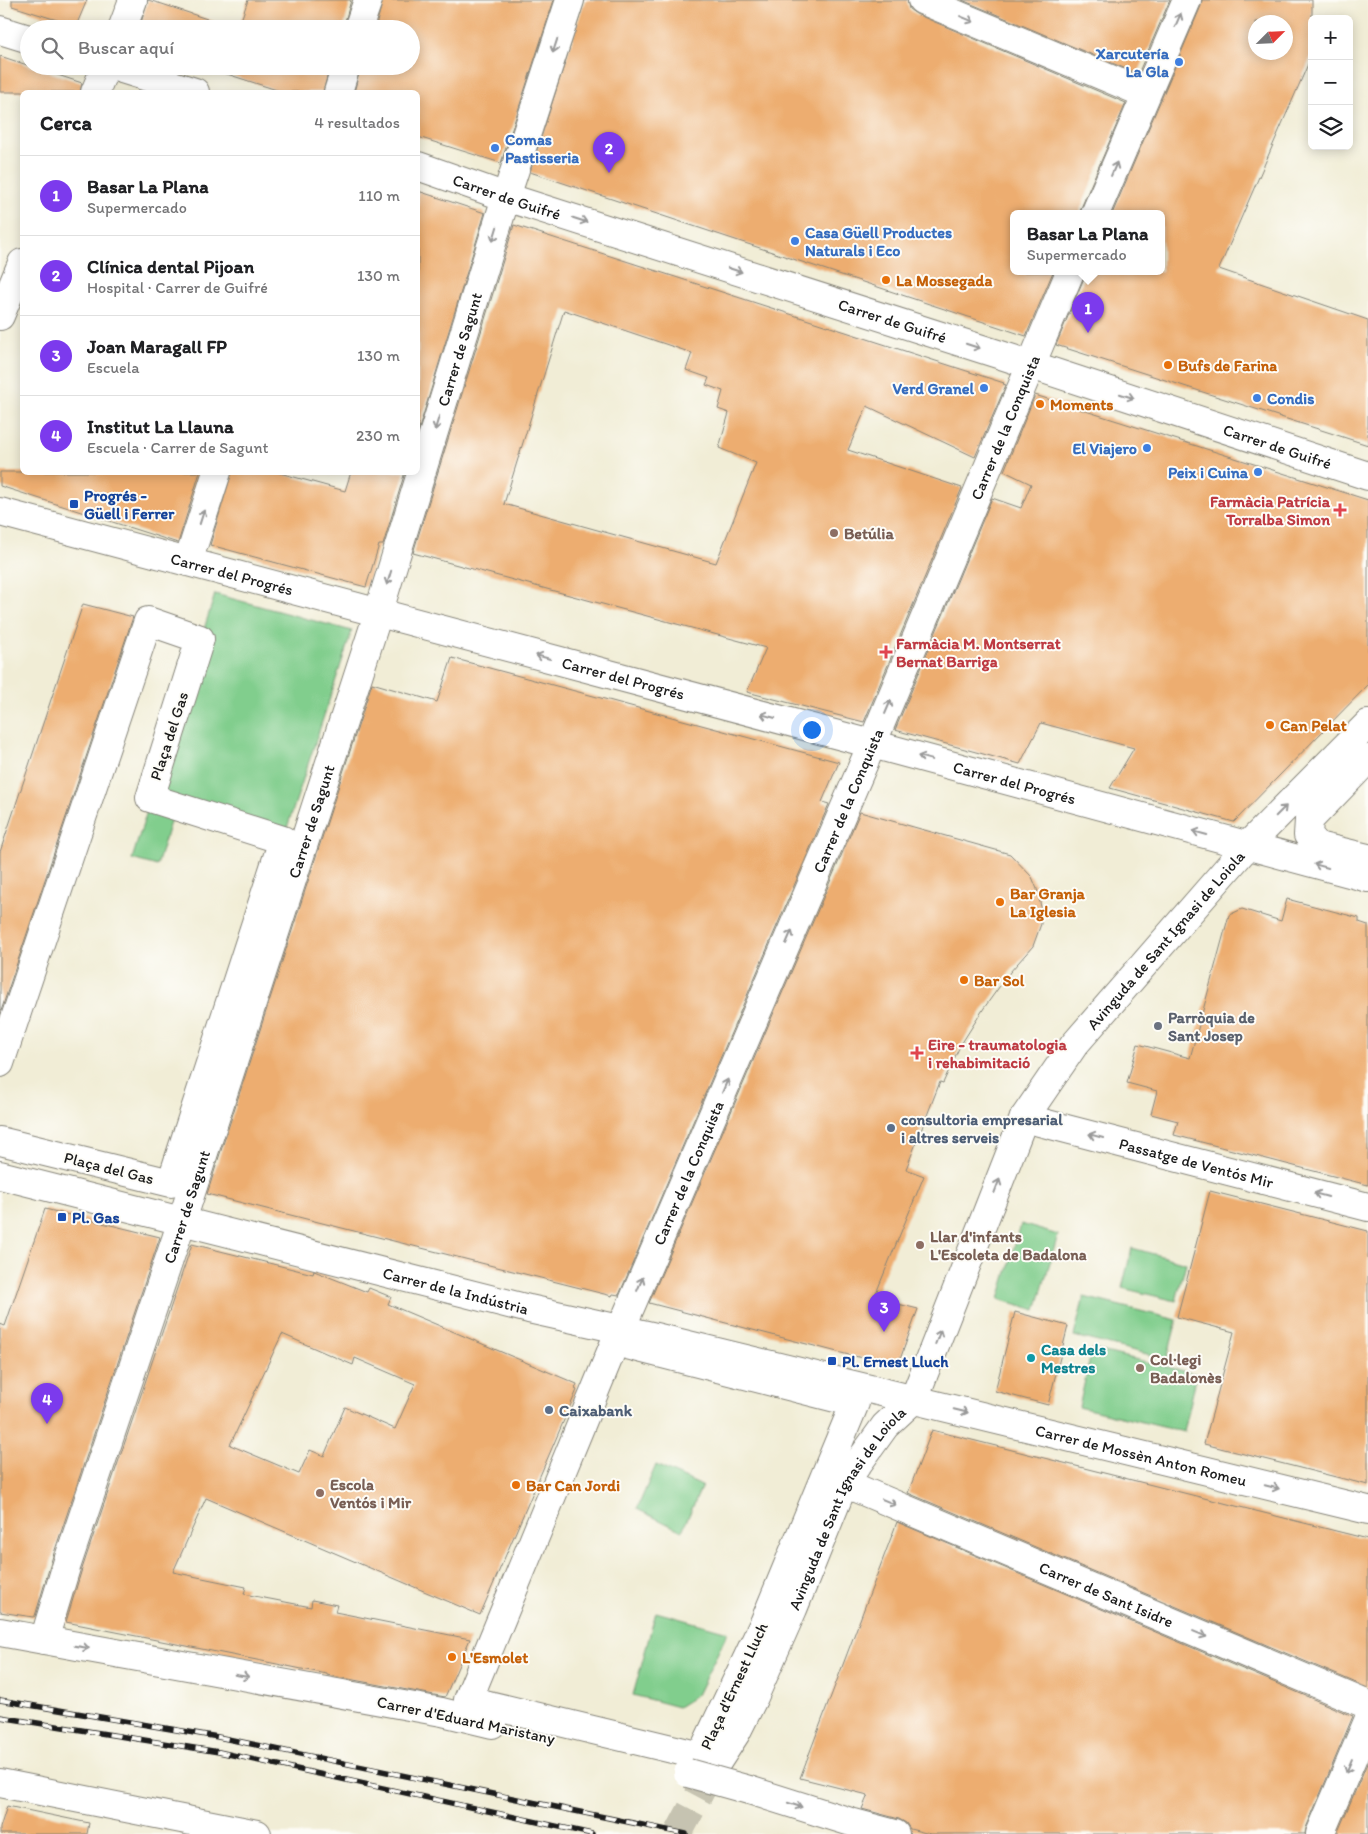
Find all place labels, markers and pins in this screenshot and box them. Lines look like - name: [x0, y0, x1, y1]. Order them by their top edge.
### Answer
- place label: Xarcutería La Gla: [1096, 44, 1170, 81]
- marker: Xarcutería La Gla: [1173, 56, 1185, 68]
- place label: Comas Pastisseria: [505, 130, 579, 167]
- pin: 2: [593, 132, 625, 173]
- marker: Comas Pastisseria: [489, 142, 501, 154]
- place label: Casa Güell Productes Naturals i Eco: [805, 223, 952, 260]
- marker: Casa Güell Productes Naturals i Eco: [789, 235, 801, 247]
- place label: La Mossegada: [896, 271, 992, 291]
- marker: La Mossegada: [880, 274, 892, 286]
- pin: 1: [1072, 292, 1104, 333]
- place label: Bufs de Farina: [1178, 356, 1277, 375]
- marker: Bufs de Farina: [1162, 359, 1174, 371]
- place label: Verd Granel: [893, 379, 974, 398]
- marker: Verd Granel: [978, 382, 990, 394]
- place label: Condis: [1267, 389, 1314, 408]
- marker: Condis: [1251, 392, 1263, 404]
- place label: Moments: [1050, 395, 1114, 414]
- marker: Moments: [1034, 398, 1046, 410]
- place label: El Viajero: [1072, 439, 1137, 459]
- marker: El Viajero: [1141, 442, 1153, 454]
- place label: Peix i Cuina: [1168, 463, 1249, 482]
- marker: Peix i Cuina: [1252, 466, 1264, 478]
- place label: Progrés - Güell i Ferrer: [84, 486, 175, 523]
- place label: Farmàcia Patrícia Torralba Simon: [1210, 492, 1331, 529]
- marker: Progrés - Güell i Ferrer: [68, 498, 80, 510]
- marker: Farmàcia Patrícia Torralba Simon: [1334, 504, 1346, 516]
- place label: Betúlia: [844, 524, 894, 543]
- marker: Betúlia: [828, 527, 840, 539]
- place label: Farmàcia M. Montserrat Bernat Barriga: [896, 634, 1061, 672]
- marker: Farmàcia M. Montserrat Bernat Barriga: [880, 646, 892, 658]
- place label: Can Pelat: [1280, 716, 1347, 735]
- marker: Can Pelat: [1264, 719, 1276, 731]
- place label: Bar Granja La Iglesia: [1010, 884, 1086, 922]
- marker: Bar Granja La Iglesia: [994, 896, 1006, 908]
- place label: Bar Sol: [974, 971, 1025, 990]
- marker: Bar Sol: [958, 974, 970, 986]
- place label: Parròquia de Sant Josep: [1168, 1008, 1255, 1046]
- marker: Parròquia de Sant Josep: [1152, 1020, 1164, 1032]
- place label: Eire - traumatologia i rehabimitació: [928, 1035, 1067, 1072]
- marker: Eire - traumatologia i rehabimitació: [910, 1046, 924, 1060]
- place label: consultoria empresarial i altres serveis: [901, 1110, 1063, 1147]
- marker: consultoria empresarial i altres serveis: [885, 1122, 897, 1134]
- place label: Pl. Gas: [72, 1208, 120, 1227]
- marker: Pl. Gas: [56, 1211, 68, 1223]
- place label: Llar d'infants L'Escoleta de Badalona: [930, 1227, 1087, 1264]
- marker: Llar d'infants L'Escoleta de Badalona: [914, 1239, 926, 1251]
- pin: 3: [868, 1291, 900, 1332]
- place label: Casa dels Mestres: [1041, 1340, 1106, 1377]
- place label: Col·legi Badalonès: [1150, 1350, 1222, 1387]
- place label: Pl. Ernest Lluch: [842, 1352, 949, 1371]
- marker: Casa dels Mestres: [1025, 1352, 1037, 1364]
- marker: Pl. Ernest Lluch: [826, 1355, 838, 1367]
- marker: Col·legi Badalonès: [1134, 1362, 1146, 1374]
- pin: 4: [31, 1383, 63, 1424]
- place label: Caixabank: [559, 1401, 633, 1420]
- marker: Caixabank: [543, 1404, 555, 1416]
- place label: Escola Ventós i Mir: [330, 1475, 412, 1512]
- place label: Bar Can Jordi: [526, 1476, 620, 1495]
- marker: Bar Can Jordi: [510, 1479, 522, 1491]
- marker: Escola Ventós i Mir: [314, 1487, 326, 1499]
- place label: L'Esmolet: [462, 1648, 528, 1667]
- marker: L'Esmolet: [446, 1651, 458, 1663]

